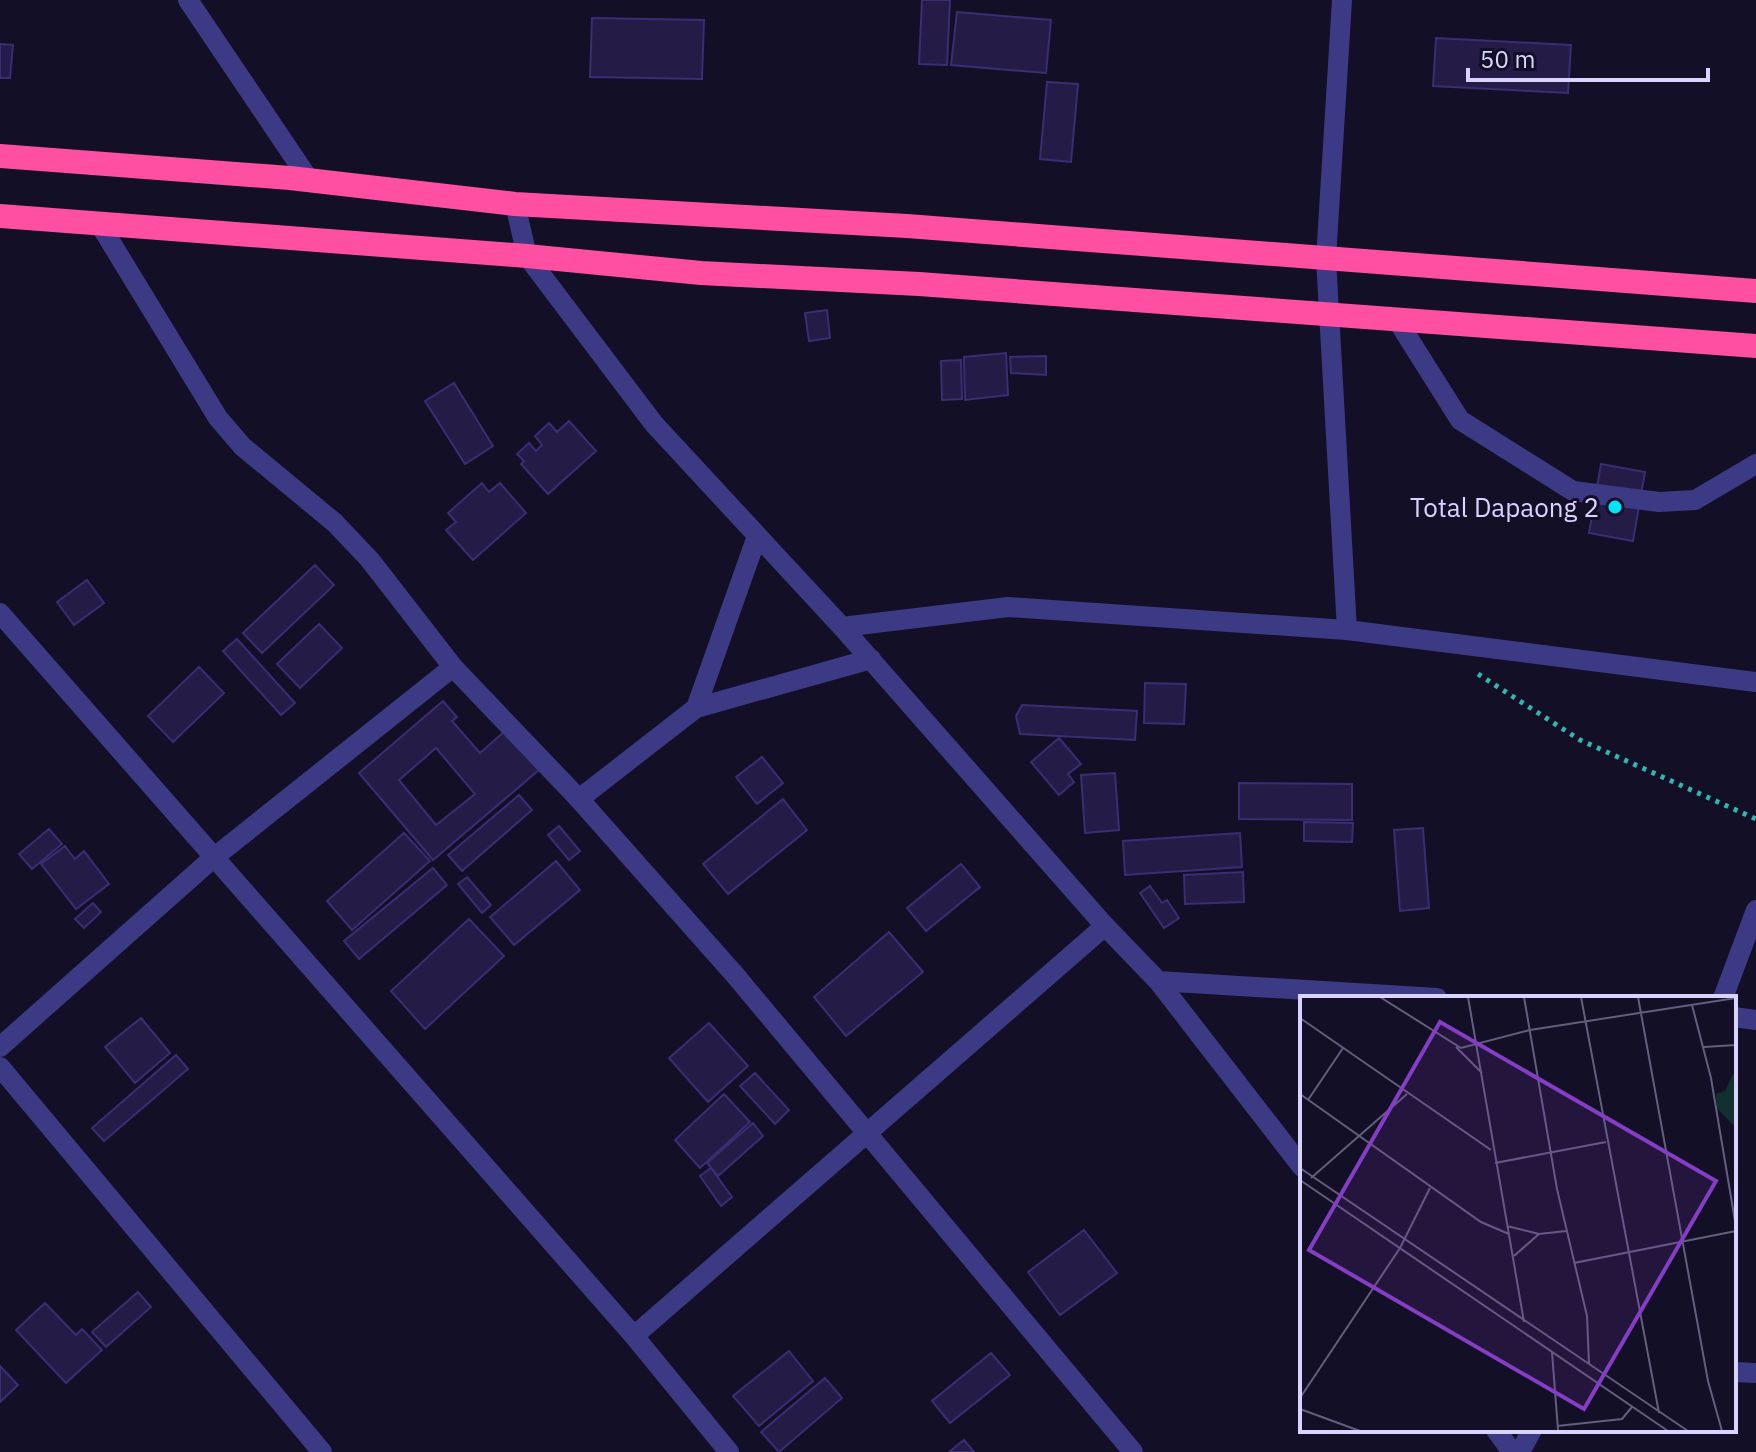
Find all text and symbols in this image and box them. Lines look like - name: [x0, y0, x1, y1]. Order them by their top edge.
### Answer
- scale bar: [1468, 32, 1708, 82]
- text: 50 m: [1480, 43, 1535, 75]
- place label: Total Dapaong 2: [1410, 490, 1599, 524]
- marker: Total Dapaong 2: [1606, 498, 1624, 516]
- inset map: [1300, 996, 1736, 1432]

